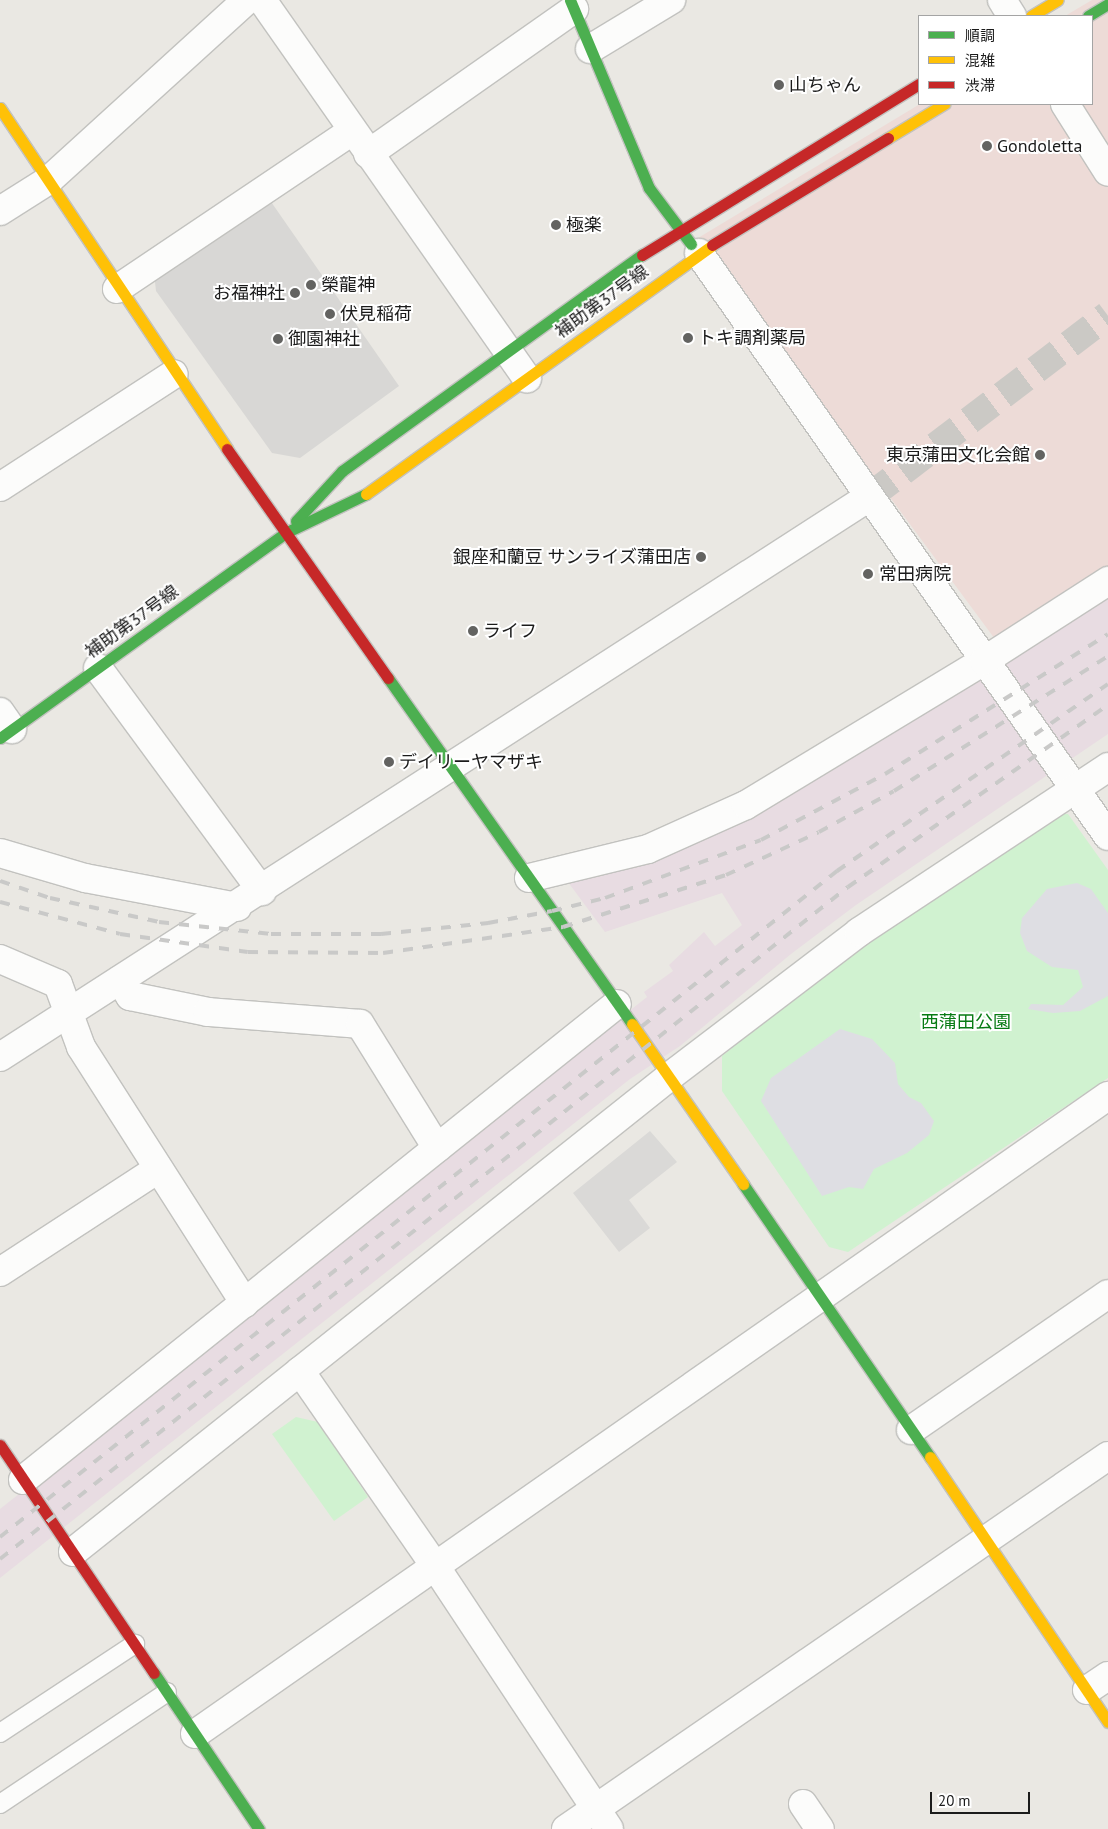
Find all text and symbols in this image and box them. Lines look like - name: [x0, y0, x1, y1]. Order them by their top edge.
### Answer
- legend: [918, 15, 1093, 105]
- text: 順調: [965, 26, 995, 45]
- text: 混雑: [965, 51, 995, 70]
- place label: 山ちゃん: [789, 74, 861, 96]
- text: 渋滞: [965, 76, 995, 95]
- marker: 山ちゃん: [773, 79, 785, 91]
- place label: Gondoletta: [997, 135, 1082, 157]
- marker: Gondoletta: [981, 140, 993, 152]
- place label: 極楽: [566, 214, 602, 236]
- marker: 極楽: [550, 219, 562, 231]
- street label: 補助第37号線: [551, 261, 653, 343]
- place label: 榮龍神: [321, 274, 375, 296]
- marker: 榮龍神: [305, 279, 317, 291]
- place label: お福神社: [213, 282, 285, 304]
- marker: お福神社: [289, 287, 301, 299]
- place label: 伏見稲荷: [340, 303, 412, 325]
- marker: 伏見稲荷: [324, 308, 336, 320]
- place label: トキ調剤薬局: [698, 327, 806, 349]
- place label: 御園神社: [288, 328, 360, 350]
- marker: トキ調剤薬局: [682, 332, 694, 344]
- marker: 御園神社: [272, 333, 284, 345]
- place label: 東京蒲田文化会館: [886, 444, 1030, 466]
- marker: 東京蒲田文化会館: [1034, 449, 1046, 461]
- place label: 銀座和蘭豆 サンライズ蒲田店: [452, 546, 691, 568]
- marker: 銀座和蘭豆 サンライズ蒲田店: [695, 551, 707, 563]
- place label: 常田病院: [879, 563, 951, 585]
- marker: 常田病院: [861, 567, 875, 581]
- street label: 補助第37号線: [81, 581, 183, 663]
- place label: ライフ: [483, 620, 537, 642]
- marker: ライフ: [467, 625, 479, 637]
- place label: デイリーヤマザキ: [399, 751, 543, 773]
- marker: デイリーヤマザキ: [383, 756, 395, 768]
- park label: 西蒲田公園: [921, 1011, 1011, 1033]
- scale bar: [933, 1782, 1033, 1814]
- text: 20 m: [938, 1791, 971, 1810]

